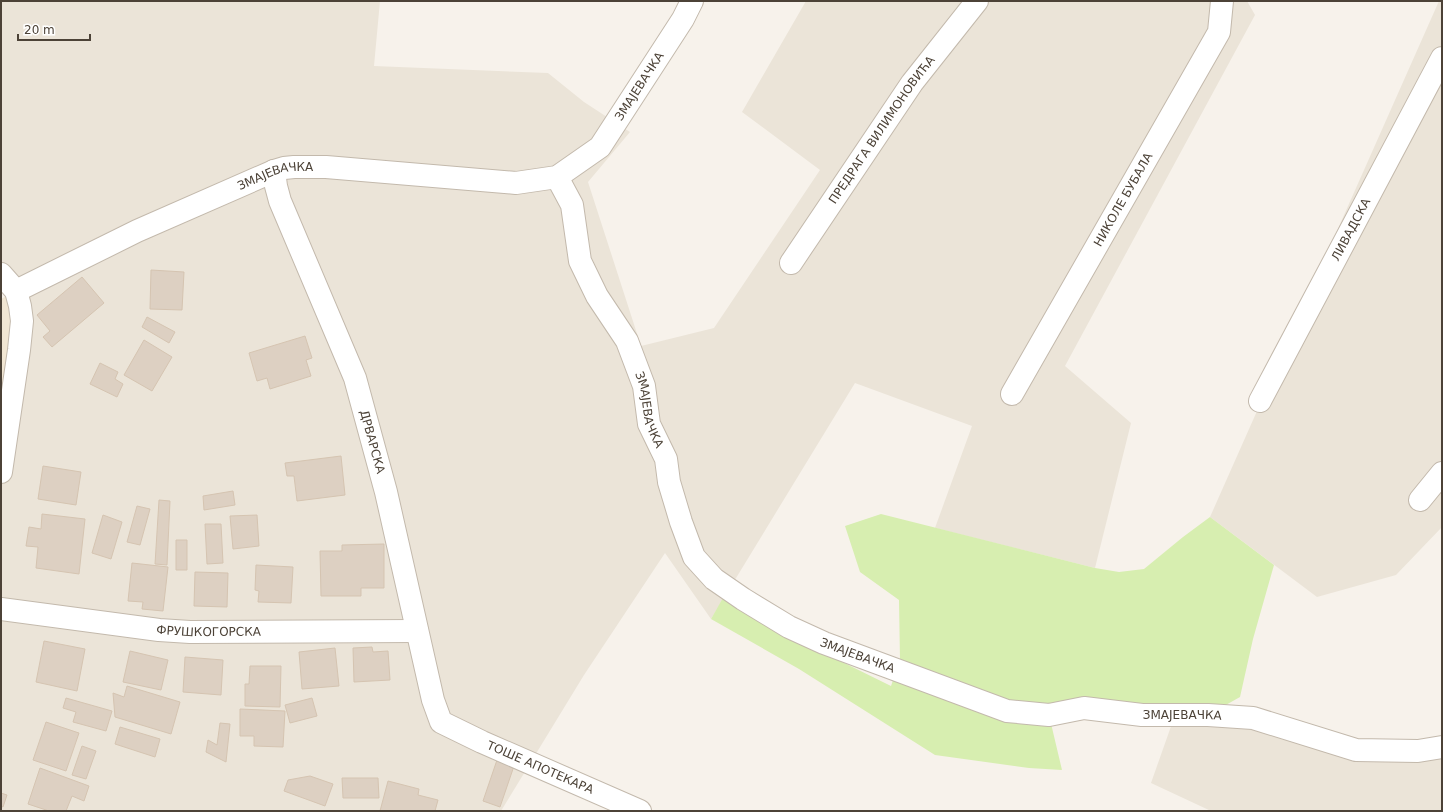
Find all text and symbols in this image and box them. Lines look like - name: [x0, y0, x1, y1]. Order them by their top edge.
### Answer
- scale bar: [18, 16, 90, 42]
- text: 20 m: [24, 23, 55, 37]
- street label: ЗМАЈЕВАЧКА: [612, 49, 667, 123]
- street label: ПРЕДРАГА ВИЛИМОНОВИЋА: [826, 53, 938, 207]
- street label: НИКОЛЕ БУБАЛА: [1091, 150, 1156, 249]
- street label: ЗМАЈЕВАЧКА: [235, 160, 314, 193]
- street label: ЛИВАДСКА: [1329, 195, 1374, 263]
- street label: ЗМАЈЕВАЧКА: [632, 370, 667, 451]
- street label: ДРВАРСКА: [357, 408, 388, 476]
- street label: ФРУШКОГОРСКА: [156, 623, 262, 639]
- street label: ЗМАЈЕВАЧКА: [818, 635, 898, 676]
- street label: ЗМАЈЕВАЧКА: [1143, 708, 1223, 723]
- street label: ТОШЕ АПОТЕКАРА: [484, 738, 597, 797]

